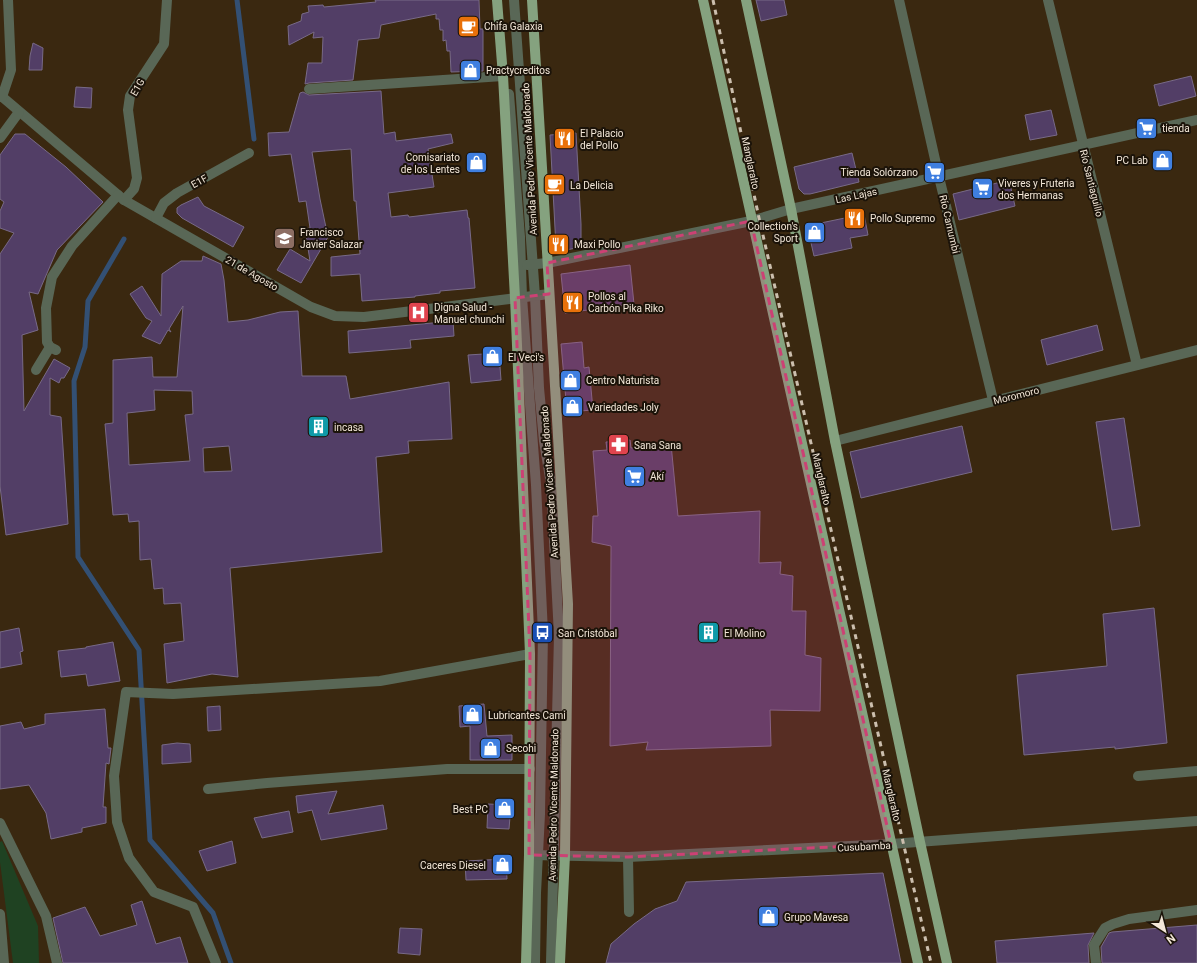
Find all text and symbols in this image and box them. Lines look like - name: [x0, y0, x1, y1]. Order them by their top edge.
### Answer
- cafe icon: Chifa Galaxia: [456, 13, 482, 39]
- place label: Chifa Galaxia: [484, 21, 543, 32]
- shop icon: Practycreditos: [457, 57, 483, 83]
- place label: Practycreditos: [486, 65, 550, 76]
- street label: E1G: [128, 76, 147, 98]
- street label: Avenida Pedro Vicente Maldonado: [520, 82, 539, 236]
- supermarket icon: tienda: [1134, 115, 1160, 141]
- place label: tienda: [1162, 123, 1190, 134]
- restaurant icon: El Palacio del Pollo: [552, 126, 578, 152]
- place label: El Palacio del Pollo: [580, 128, 624, 151]
- street label: Manglaralto: [740, 136, 761, 191]
- shop icon: PC Lab: [1150, 147, 1176, 173]
- street label: Río Santiaguillo: [1078, 148, 1105, 218]
- shop icon: Comisariato de los Lentes: [463, 150, 489, 176]
- place label: Comisariato de los Lentes: [401, 152, 460, 175]
- place label: PC Lab: [1116, 155, 1148, 166]
- supermarket icon: Tienda Solórzano: [921, 159, 947, 185]
- place label: Tienda Solórzano: [840, 167, 918, 178]
- street label: E1F: [189, 172, 210, 190]
- cafe icon: La Delicia: [542, 172, 568, 198]
- supermarket icon: Viveres y Fruteria dos Hermanas: [969, 176, 995, 202]
- place label: Viveres y Fruteria dos Hermanas: [998, 178, 1074, 201]
- place label: La Delicia: [570, 180, 613, 191]
- street label: Las Lajas: [834, 186, 878, 205]
- street label: Río Camumbi: [937, 194, 962, 255]
- restaurant icon: Pollo Supremo: [841, 205, 867, 231]
- place label: Pollo Supremo: [870, 213, 935, 224]
- shop icon: Collection's Sport: [801, 219, 827, 245]
- place label: Collection's Sport: [747, 221, 798, 244]
- school or university icon: Francisco Javier Salazar: [272, 225, 298, 251]
- place label: Francisco Javier Salazar: [300, 227, 363, 250]
- restaurant icon: Maxi Pollo: [546, 231, 572, 257]
- place label: Maxi Pollo: [574, 239, 621, 250]
- street label: 21 de Agosto: [223, 254, 280, 293]
- restaurant icon: Pollos al Carbón Pika Riko: [559, 289, 585, 315]
- place label: Pollos al Carbón Pika Riko: [588, 291, 664, 314]
- hospital icon: Digna Salud - Manuel chunchi: [406, 300, 432, 326]
- place label: Digna Salud - Manuel chunchi: [434, 302, 504, 325]
- shop icon: El Veci's: [479, 344, 505, 370]
- place label: El Veci's: [508, 352, 544, 363]
- shop icon: Centro Naturista: [558, 367, 584, 393]
- place label: Centro Naturista: [586, 375, 659, 386]
- street label: Moromoro: [992, 384, 1040, 406]
- shop icon: Variedades Joly: [560, 394, 586, 420]
- place label: Variedades Joly: [588, 402, 659, 413]
- street label: Avenida Pedro Vicente Maldonado: [539, 405, 560, 559]
- building icon: incasa: [306, 414, 332, 440]
- place label: incasa: [334, 422, 363, 433]
- pharmacy icon: Sana Sana: [605, 432, 631, 458]
- place label: Sana Sana: [634, 440, 681, 451]
- street label: Manglaralto: [810, 452, 833, 507]
- supermarket icon: Akí: [621, 463, 647, 489]
- place label: Akí: [650, 471, 665, 482]
- bus stop icon: San Cristóbal: [530, 620, 556, 646]
- building icon: El Molino: [695, 620, 721, 646]
- place label: San Cristóbal: [558, 628, 617, 639]
- place label: El Molino: [724, 628, 765, 639]
- shop icon: Lubricantes Cami: [459, 702, 485, 728]
- place label: Lubricantes Cami: [488, 710, 566, 721]
- street label: Avenida Pedro Vicente Maldonado: [547, 728, 560, 881]
- shop icon: Secohi: [478, 735, 504, 761]
- place label: Secohi: [506, 743, 536, 754]
- street label: Manglaralto: [880, 768, 903, 823]
- shop icon: Best PC: [491, 796, 517, 822]
- place label: Best PC: [453, 804, 488, 815]
- street label: Cusubamba: [837, 840, 891, 853]
- shop icon: Caceres Diesel: [489, 852, 515, 878]
- place label: Caceres Diesel: [420, 860, 486, 871]
- shop icon: Grupo Mavesa: [755, 904, 781, 930]
- north arrow: [1145, 911, 1185, 951]
- place label: Grupo Mavesa: [784, 912, 848, 923]
- text: N: [1163, 931, 1178, 946]

